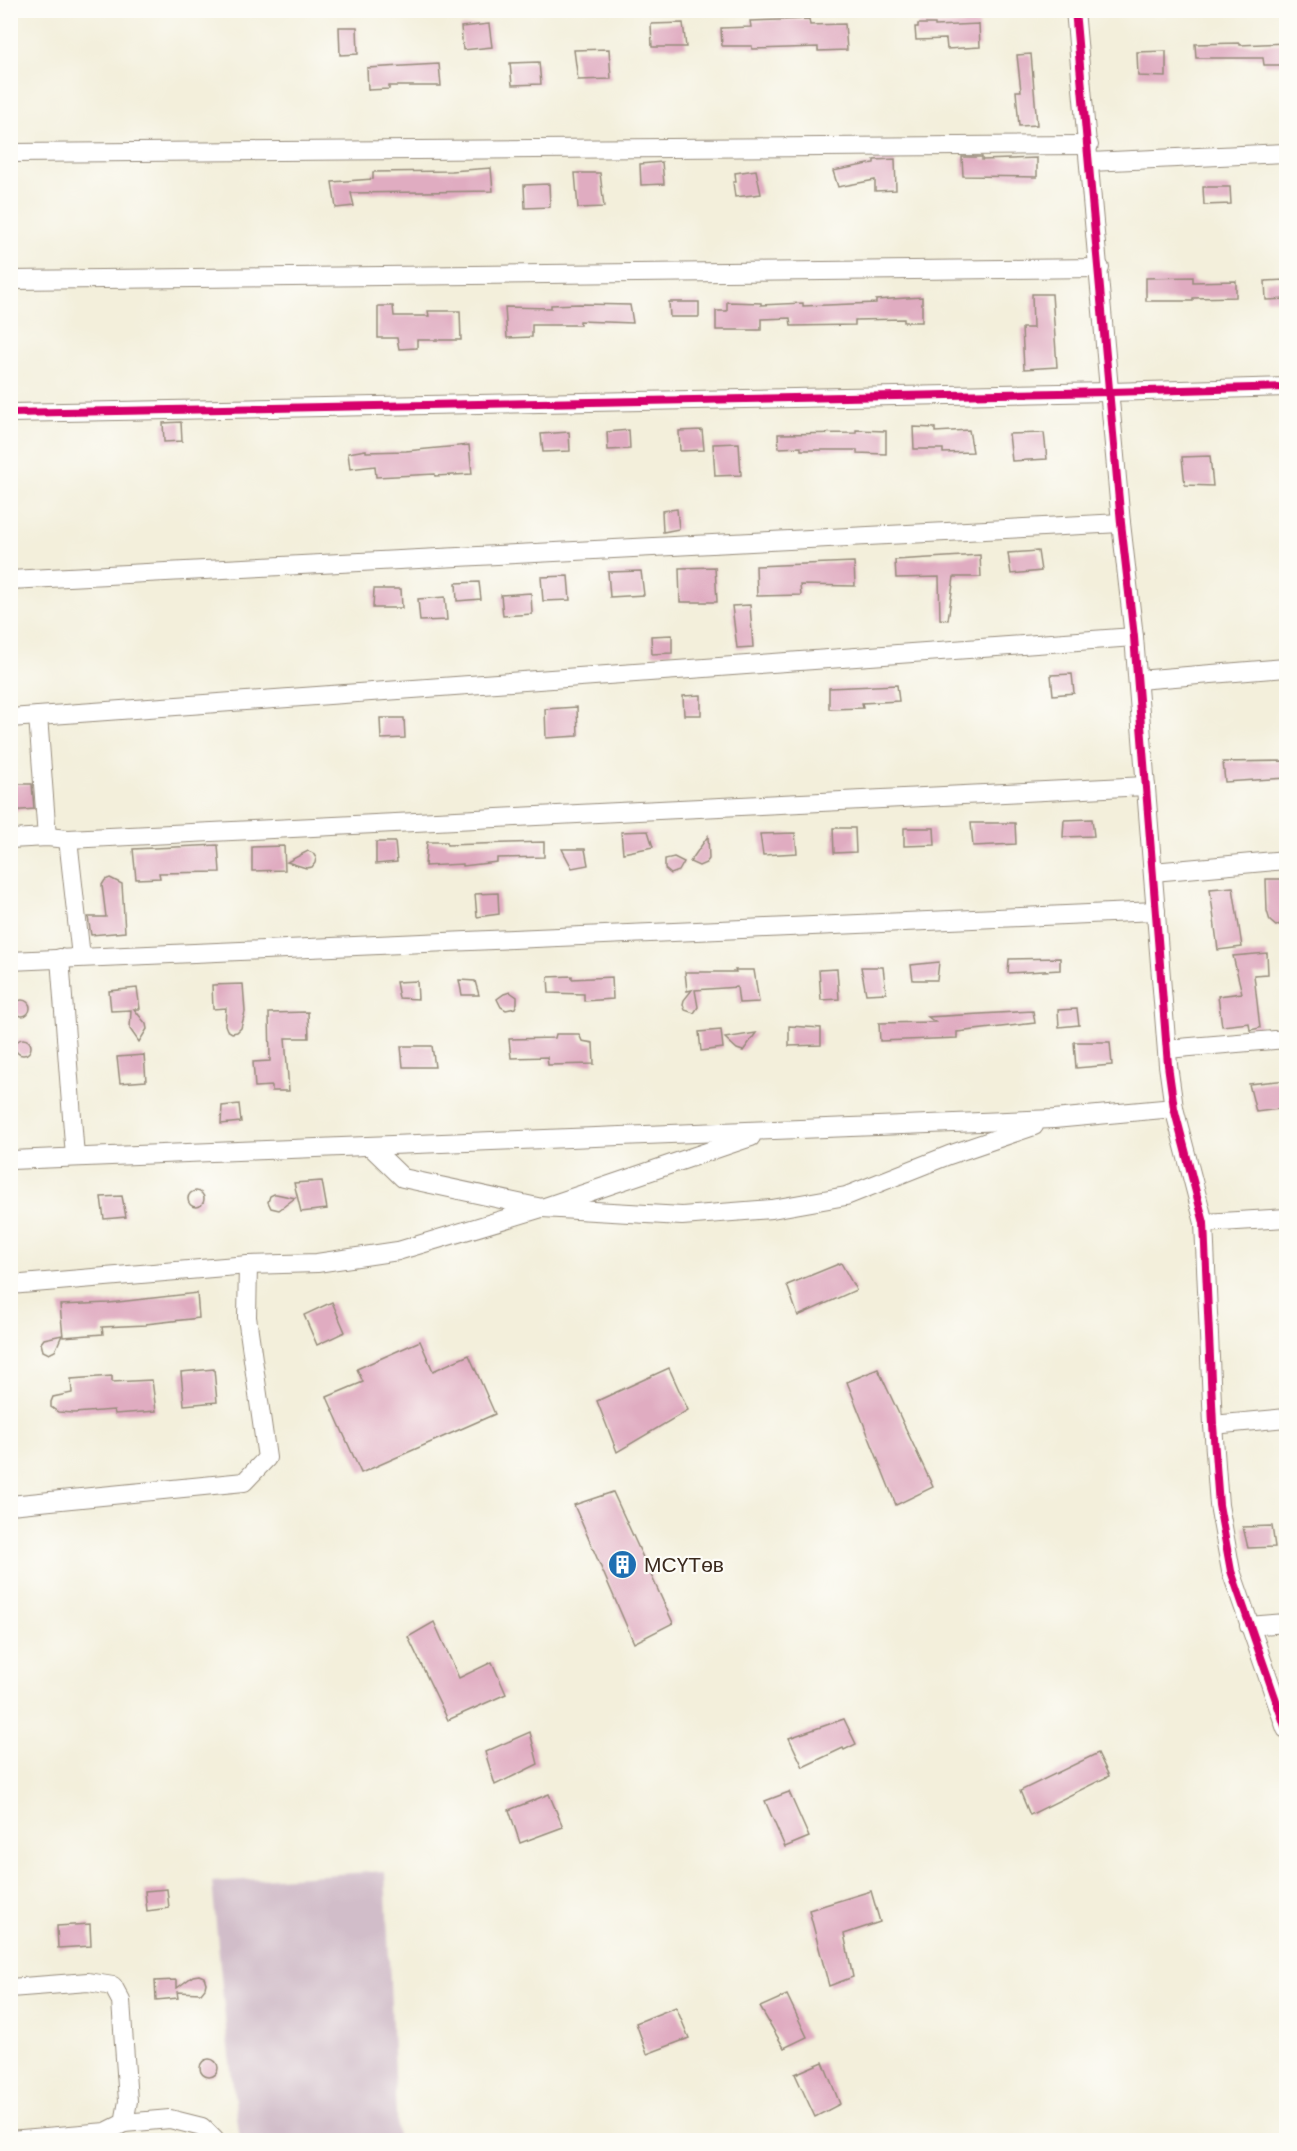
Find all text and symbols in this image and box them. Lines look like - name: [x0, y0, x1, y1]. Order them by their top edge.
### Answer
- building icon: МСҮТөв: [607, 1548, 639, 1580]
- place label: МСҮТөв: [644, 1552, 724, 1577]

